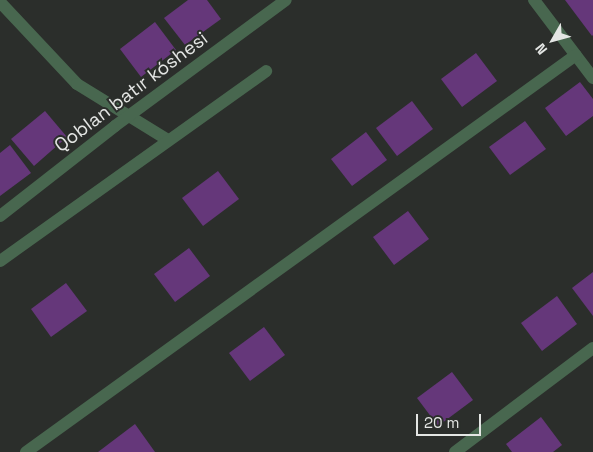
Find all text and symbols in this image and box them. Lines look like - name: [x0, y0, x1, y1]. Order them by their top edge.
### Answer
- north arrow: [528, 15, 578, 65]
- street label: Qoblan batır kóshesi: [50, 27, 212, 157]
- text: N: [531, 40, 551, 58]
- scale bar: [418, 404, 483, 436]
- text: 20 m: [424, 413, 459, 432]

